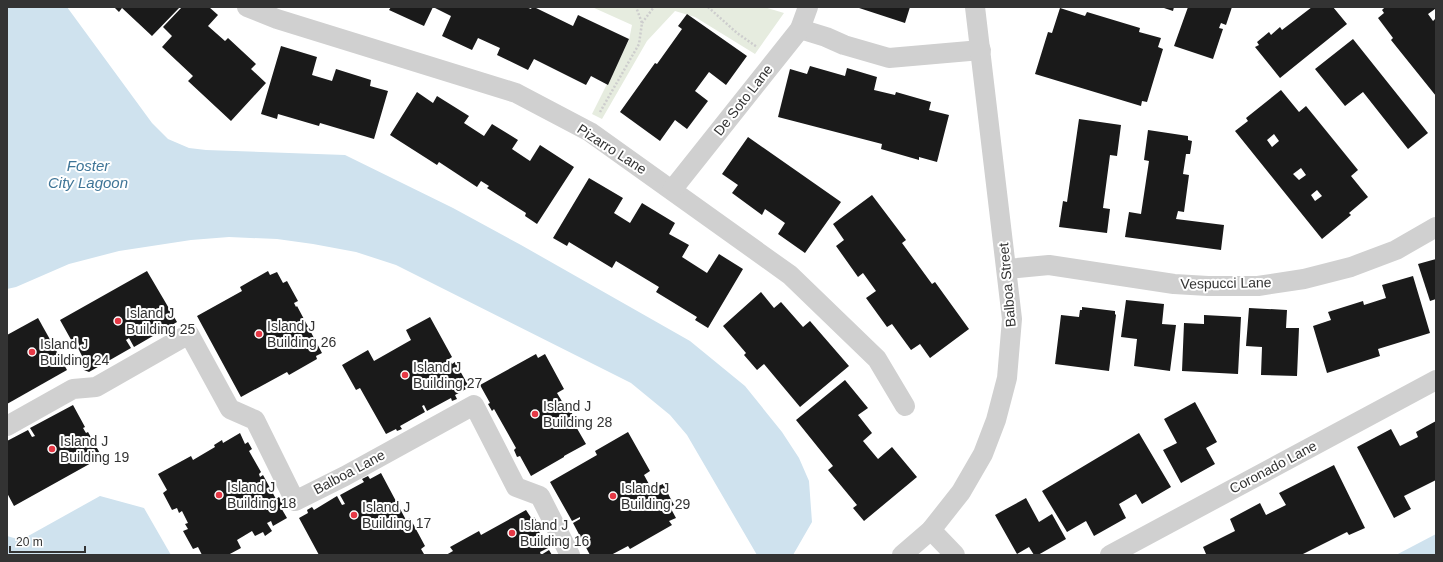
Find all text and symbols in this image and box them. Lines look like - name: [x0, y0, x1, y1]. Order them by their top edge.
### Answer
- street label: De Soto Lane: [710, 61, 776, 139]
- street label: Pizarro Lane: [574, 121, 650, 177]
- water label: Foster City Lagoon: [48, 157, 128, 191]
- street label: Balboa Street: [995, 242, 1019, 328]
- street label: Vespucci Lane: [1180, 274, 1272, 292]
- place label: Island J Building 25: [126, 305, 195, 337]
- marker: Island J Building 25: [113, 316, 123, 326]
- place label: Island J Building 26: [267, 318, 336, 350]
- marker: Island J Building 26: [254, 329, 264, 339]
- place label: Island J Building 24: [40, 336, 109, 368]
- marker: Island J Building 24: [27, 347, 37, 357]
- place label: Island J Building 27: [413, 359, 482, 391]
- marker: Island J Building 27: [400, 370, 410, 380]
- place label: Island J Building 28: [543, 398, 612, 430]
- marker: Island J Building 28: [530, 409, 540, 419]
- place label: Island J Building 19: [60, 433, 129, 465]
- street label: Coronado Lane: [1227, 437, 1320, 497]
- marker: Island J Building 19: [47, 444, 57, 454]
- street label: Balboa Lane: [311, 446, 388, 498]
- place label: Island J Building 18: [227, 479, 296, 511]
- place label: Island J Building 29: [621, 480, 690, 512]
- marker: Island J Building 18: [214, 490, 224, 500]
- marker: Island J Building 29: [608, 491, 618, 501]
- place label: Island J Building 17: [362, 499, 431, 531]
- marker: Island J Building 17: [349, 510, 359, 520]
- place label: Island J Building 16: [520, 517, 589, 549]
- scale bar: [10, 528, 85, 554]
- marker: Island J Building 16: [507, 528, 517, 538]
- text: 20 m: [16, 535, 43, 549]

